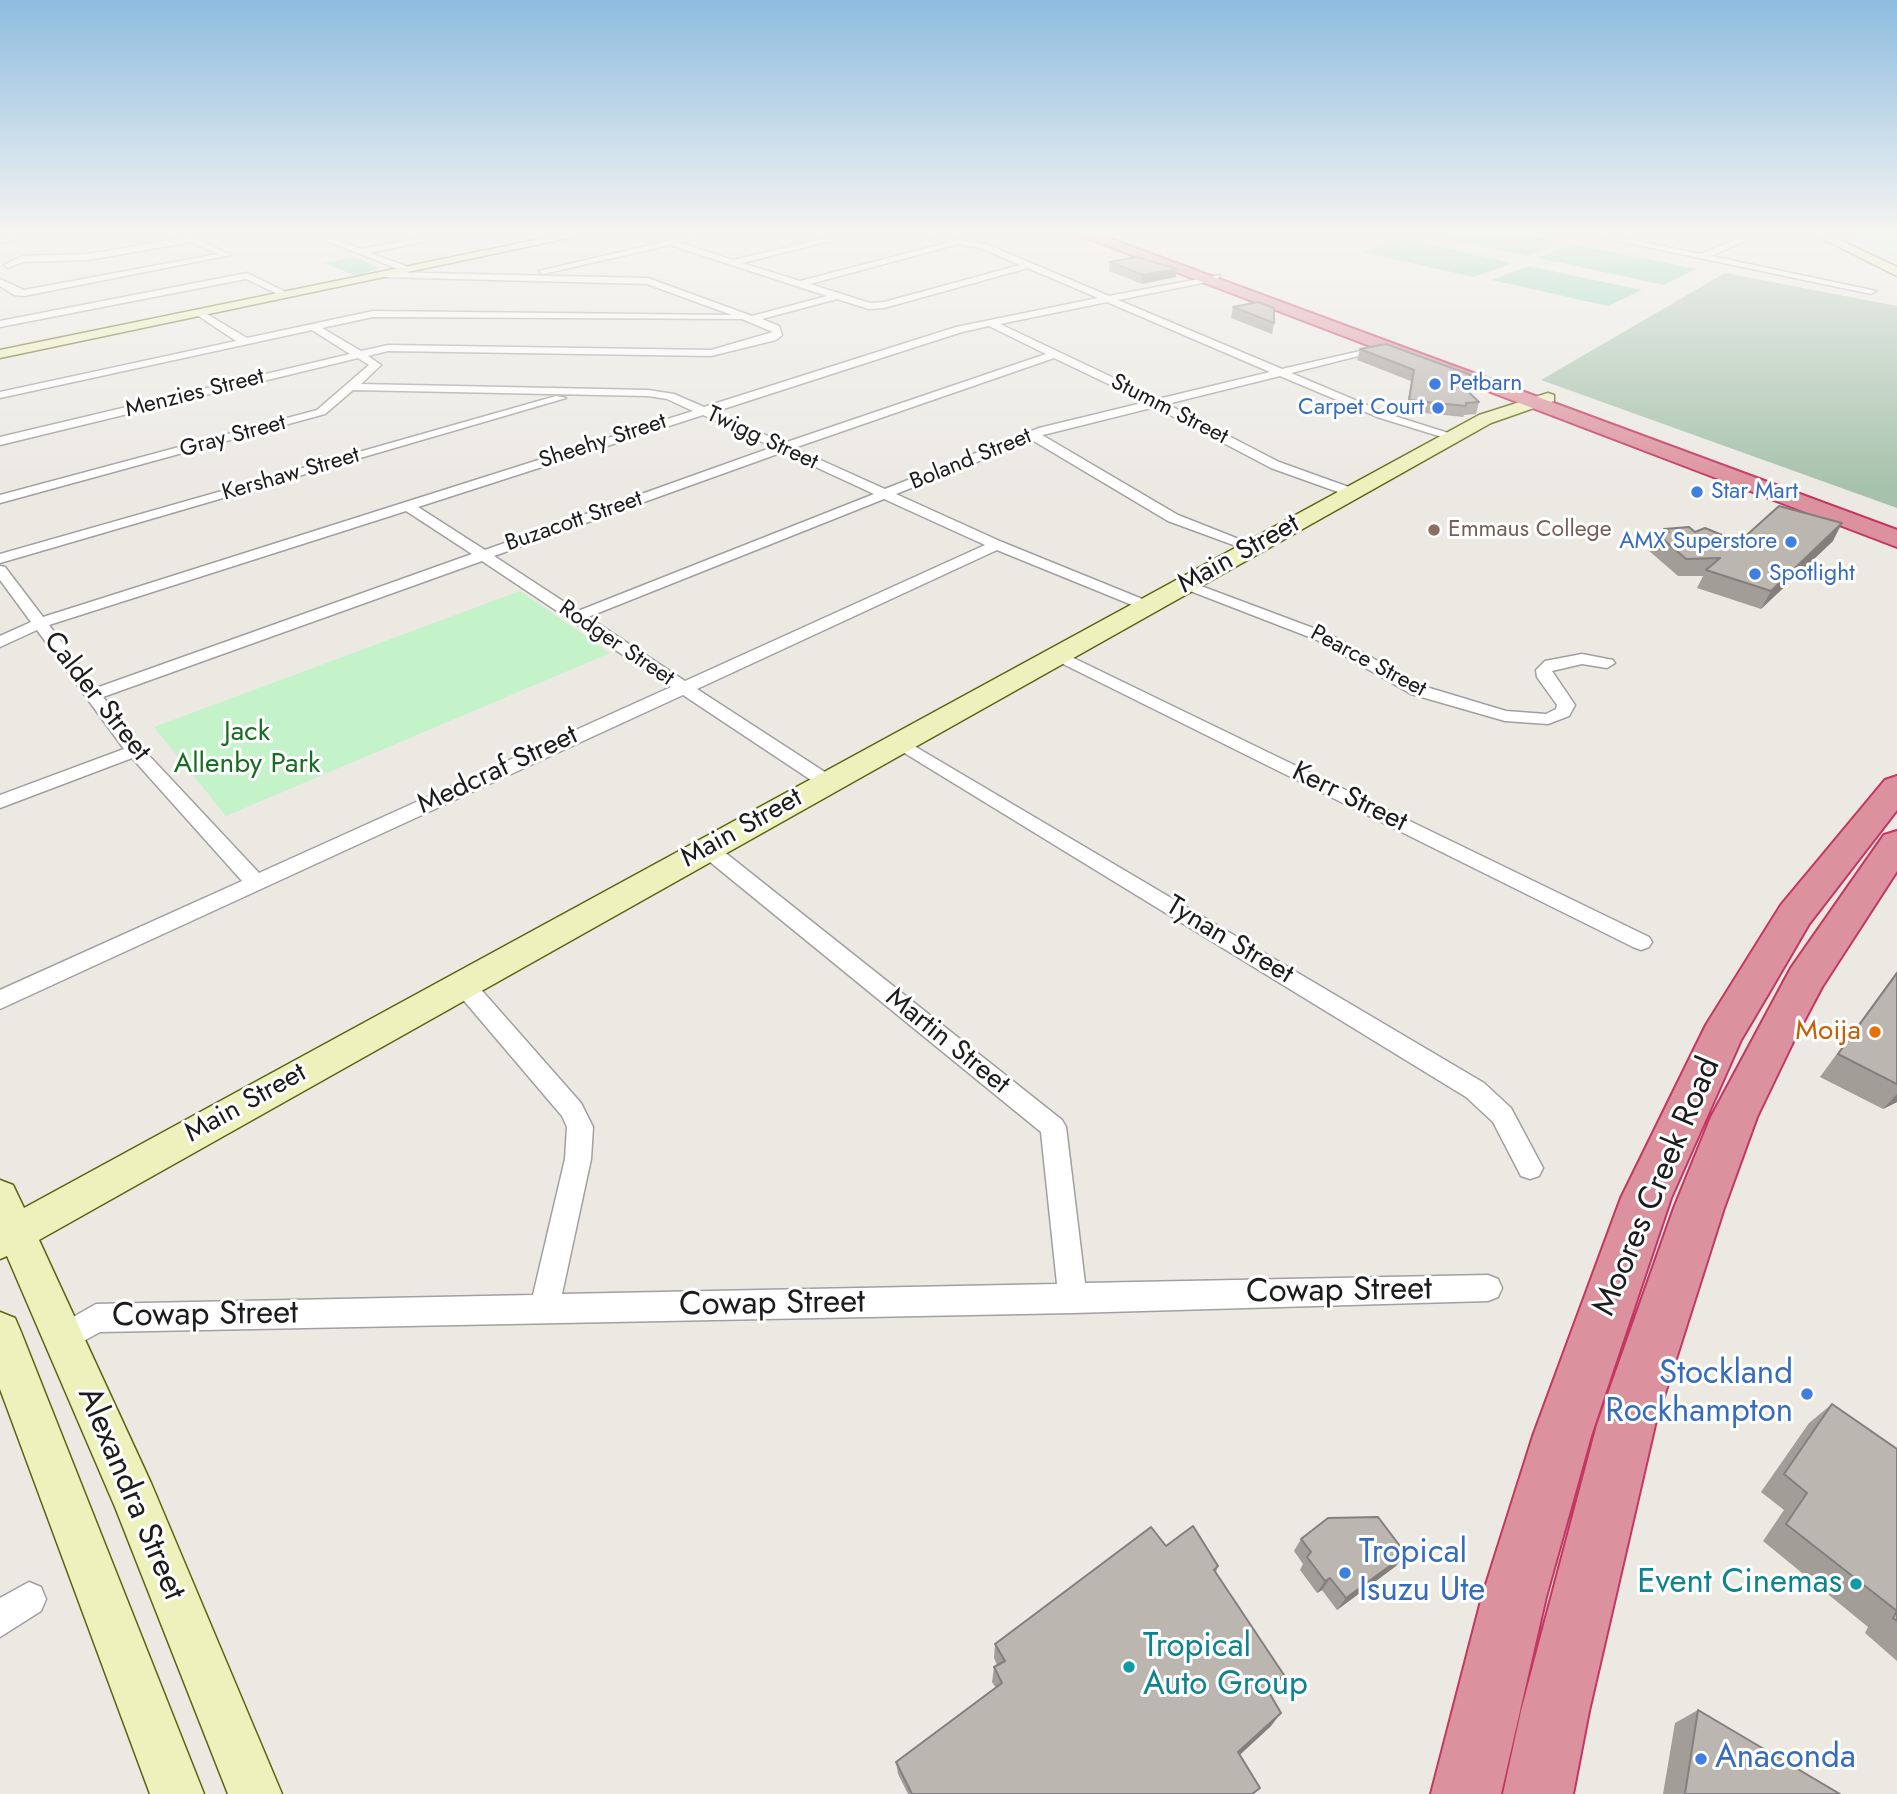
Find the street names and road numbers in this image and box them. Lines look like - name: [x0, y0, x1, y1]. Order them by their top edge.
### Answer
- street label: Menzies Street: [123, 363, 267, 425]
- street label: Stumm Street: [1106, 369, 1232, 451]
- street label: Twigg Street: [702, 401, 822, 477]
- street label: Sheehy Street: [536, 408, 670, 476]
- street label: Gray Street: [177, 410, 289, 464]
- street label: Boland Street: [906, 423, 1036, 497]
- street label: Kershaw Street: [219, 442, 363, 508]
- street label: Buzacott Street: [502, 486, 646, 558]
- street label: Main Street: [1173, 508, 1305, 602]
- street label: Rodger Street: [553, 595, 679, 693]
- street label: Pearce Street: [1305, 620, 1431, 704]
- street label: Calder Street: [35, 626, 157, 768]
- street label: Medcraf Street: [413, 719, 583, 823]
- street label: Kerr Street: [1286, 756, 1412, 840]
- street label: Main Street: [676, 782, 808, 876]
- street label: Tynan Street: [1159, 890, 1299, 992]
- street label: Martin Street: [878, 982, 1016, 1102]
- street label: Moores Creek Road: [1586, 1052, 1730, 1322]
- street label: Main Street: [180, 1057, 312, 1151]
- street label: Cowap Street: [1246, 1271, 1432, 1313]
- street label: Cowap Street: [679, 1284, 865, 1326]
- street label: Cowap Street: [112, 1295, 298, 1337]
- street label: Alexandra Street: [67, 1382, 193, 1606]

